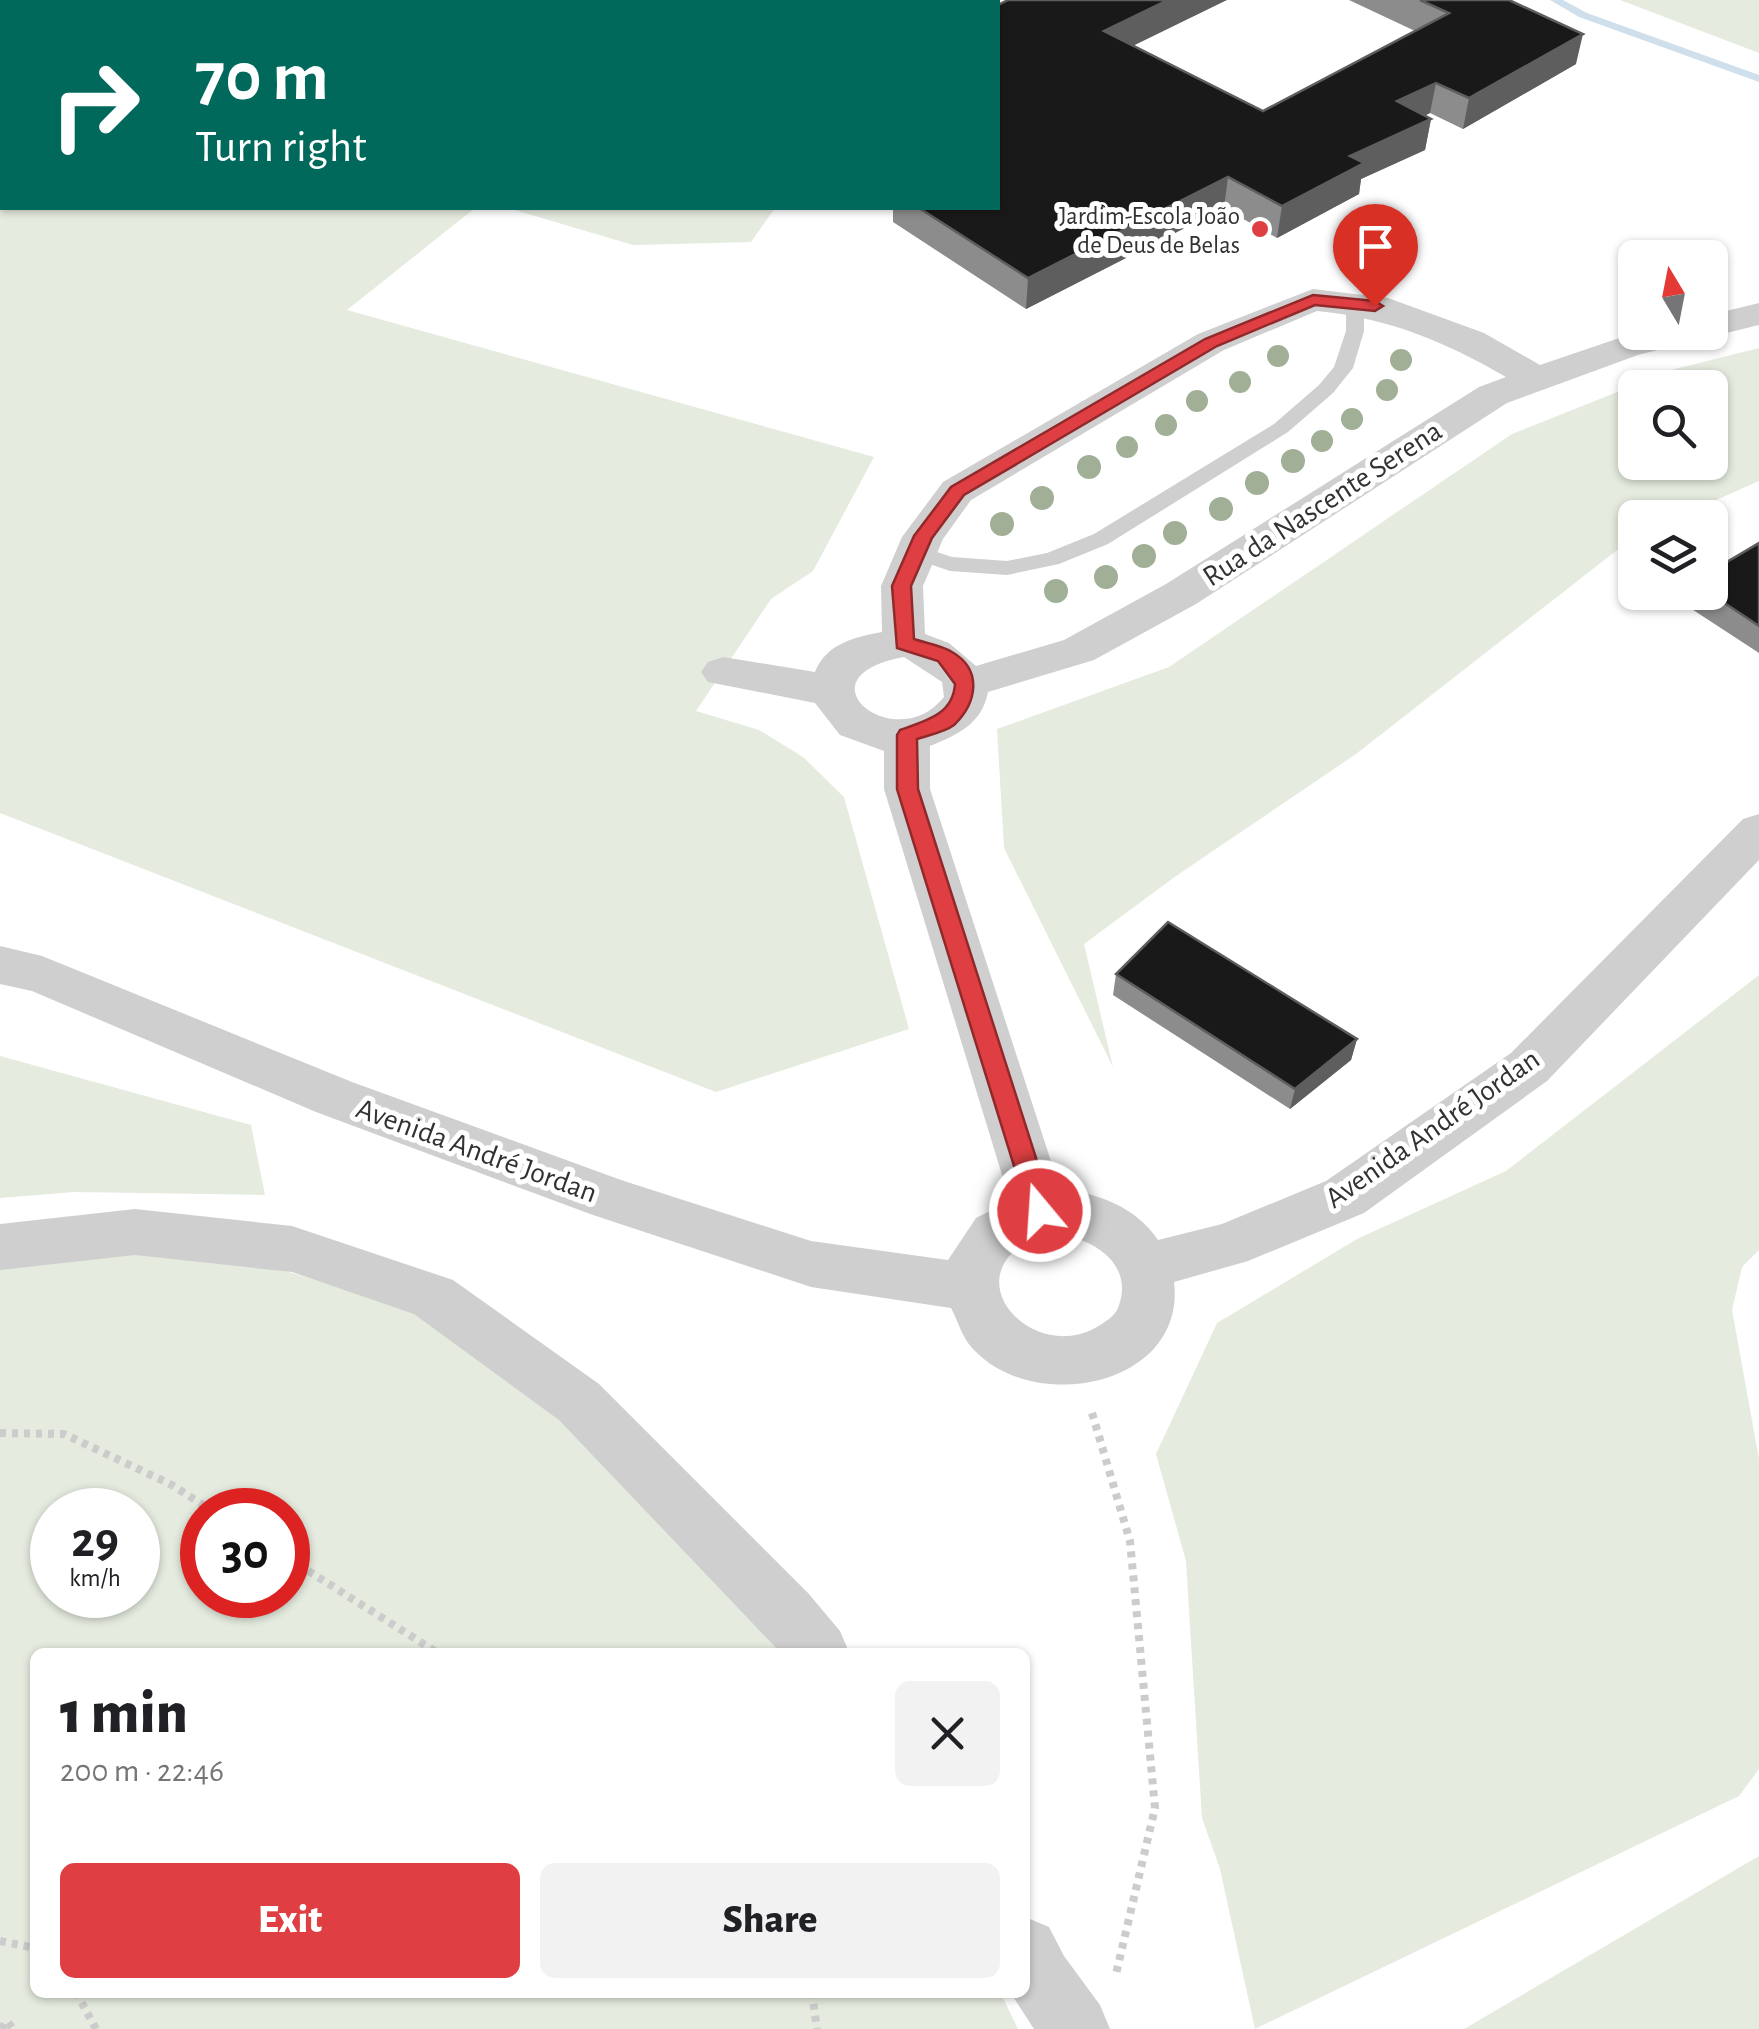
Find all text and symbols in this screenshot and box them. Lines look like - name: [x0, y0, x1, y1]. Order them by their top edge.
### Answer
- icon: right: [30, 40, 160, 170]
- text: 70 m: [195, 43, 329, 113]
- text: Turn right: [195, 125, 367, 170]
- place label: Jardim-Escola João de Deus de Belas: [1059, 204, 1240, 258]
- pin: [1333, 204, 1418, 307]
- marker: Jardim-Escola João de Deus de Belas: [1249, 218, 1271, 240]
- icon: arrive: [1348, 219, 1403, 274]
- north arrow: [1618, 240, 1728, 350]
- map controls: [1618, 240, 1728, 610]
- button: search: [1618, 370, 1728, 480]
- street label: Rua da Nascente Serena: [1198, 415, 1447, 592]
- button: layers: [1618, 500, 1728, 610]
- street label: Avenida André Jordan: [1320, 1044, 1545, 1214]
- street label: Avenida André Jordan: [352, 1093, 601, 1208]
- position arrow: [988, 1159, 1092, 1263]
- speed limit sign: 30: [180, 1488, 310, 1618]
- text: 29: [71, 1516, 119, 1566]
- text: km/h: [69, 1566, 121, 1591]
- button: close: [895, 1681, 1000, 1786]
- text: 1 min: [60, 1684, 188, 1744]
- text: 200 m · 22:46: [60, 1755, 224, 1787]
- button: Exit: [60, 1863, 520, 1978]
- button: Share: [540, 1863, 1000, 1978]

